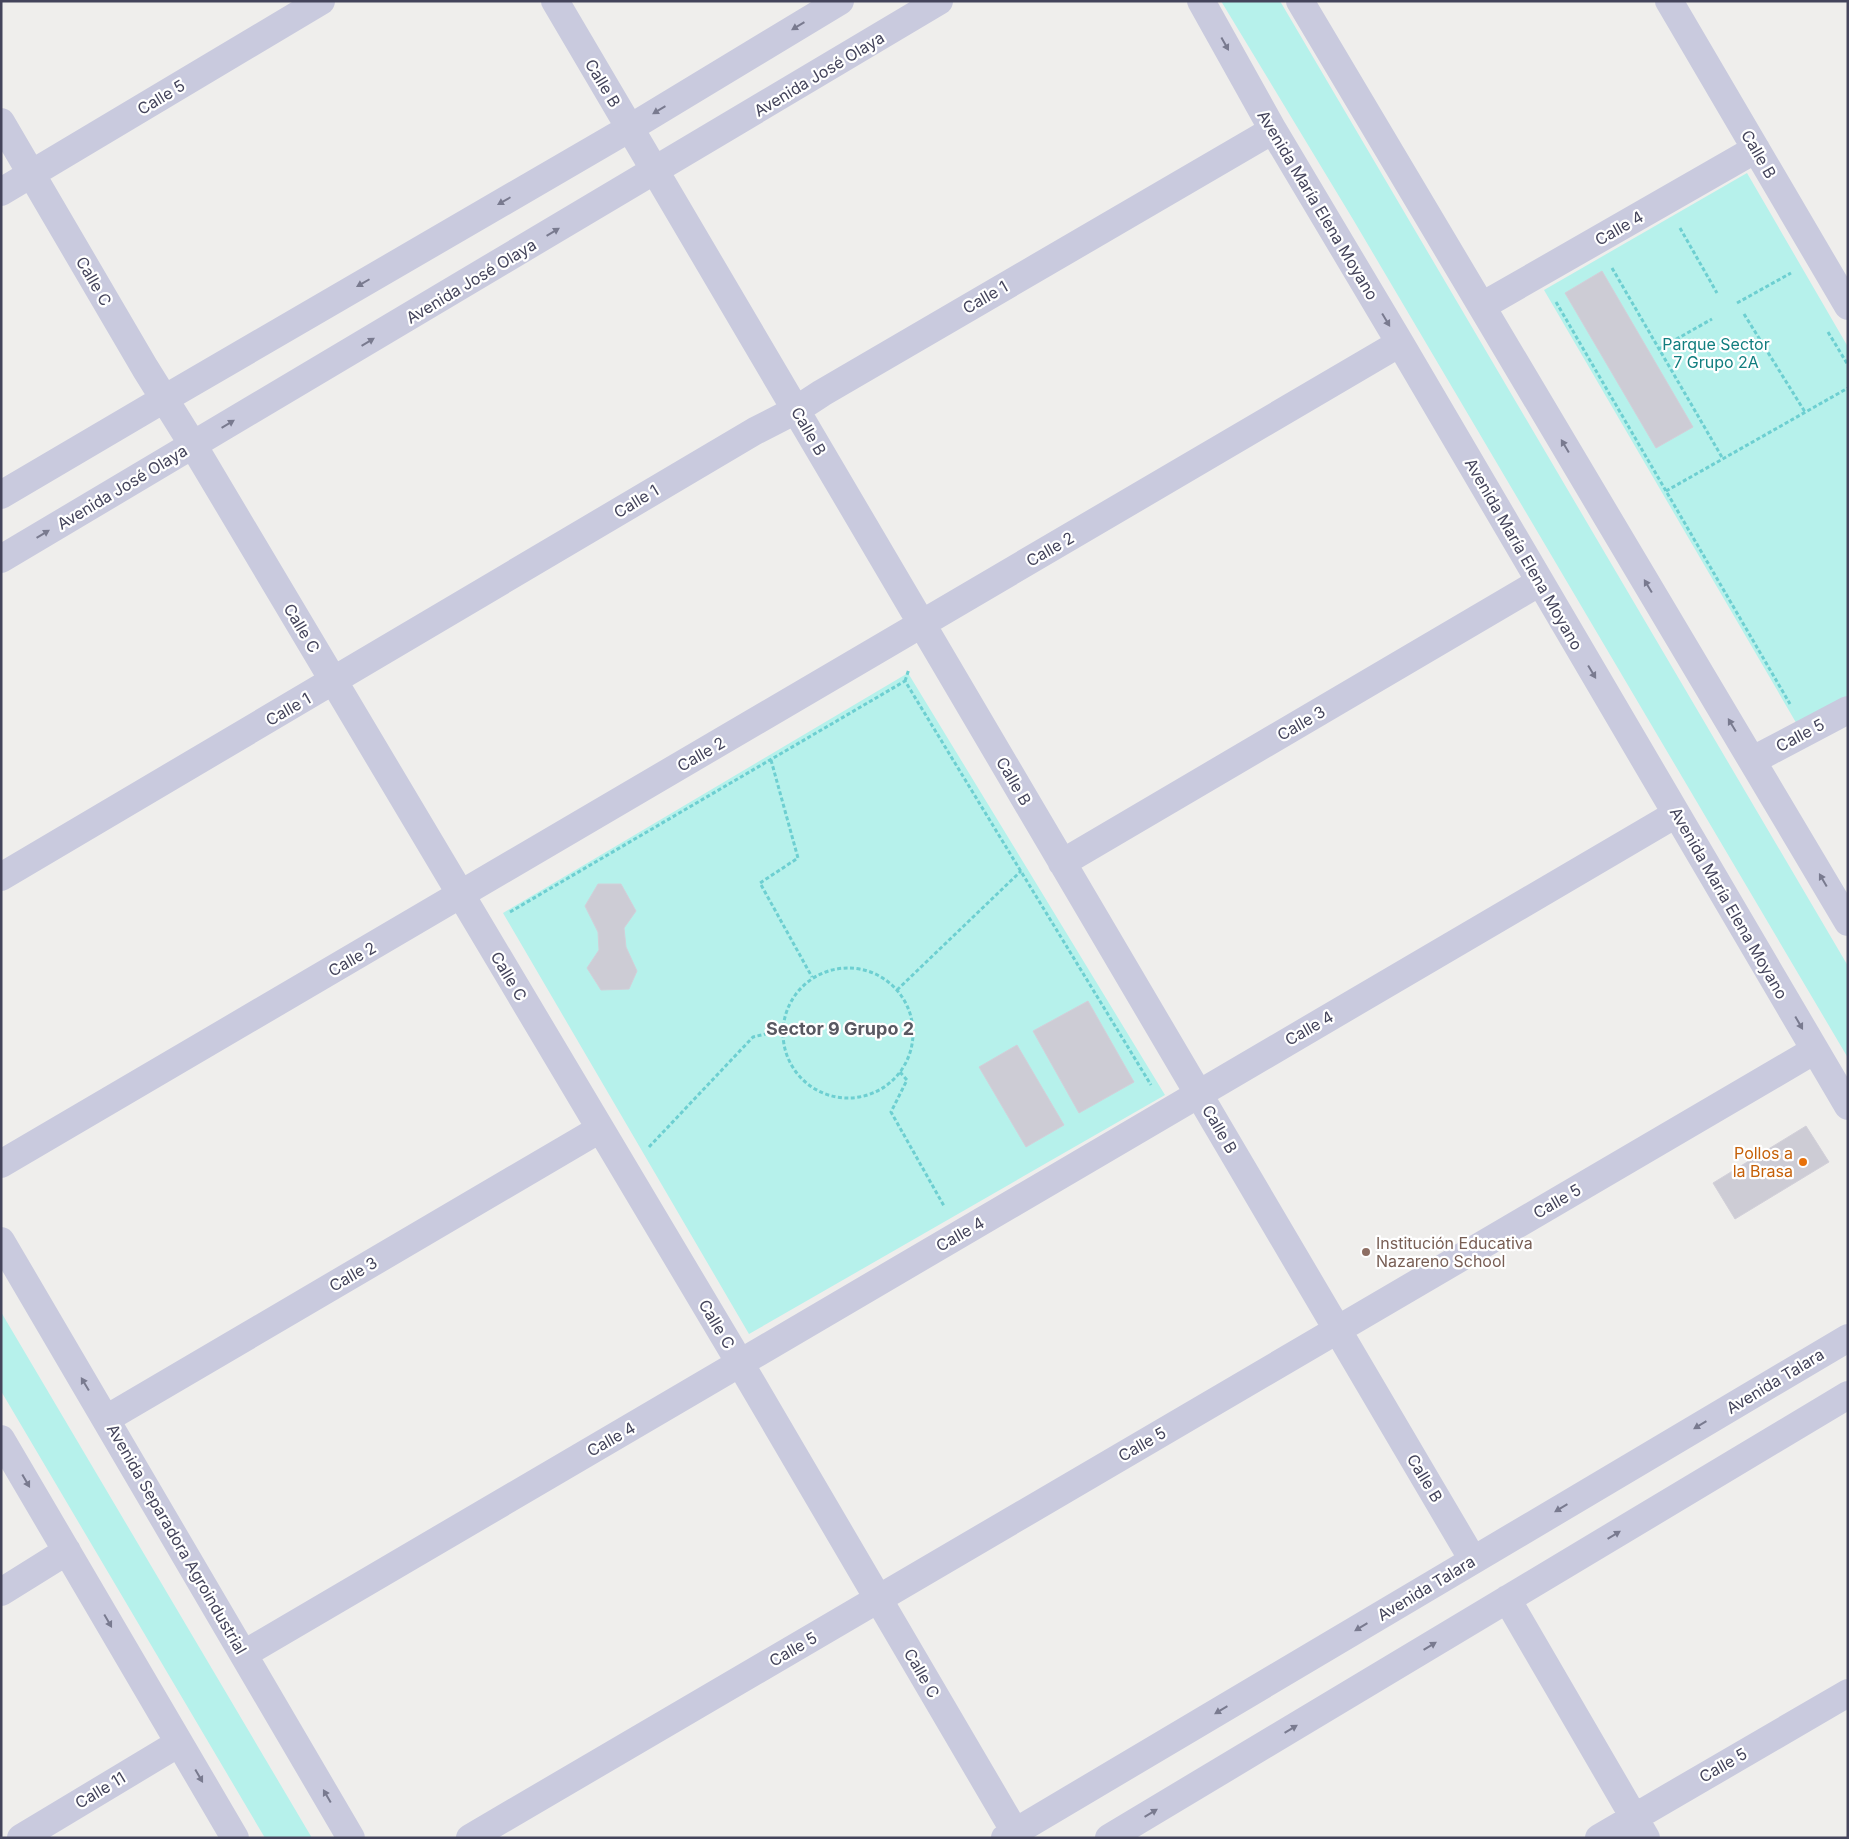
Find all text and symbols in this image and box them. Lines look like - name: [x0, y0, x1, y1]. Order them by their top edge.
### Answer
- one-way arrow: [792, 22, 805, 31]
- street label: Avenida José Olaya: [750, 27, 888, 121]
- one-way arrow: [1221, 36, 1229, 51]
- street label: Calle B: [581, 55, 625, 111]
- street label: Calle 5: [134, 75, 188, 119]
- one-way arrow: [653, 106, 666, 115]
- street label: Avenida María Elena Moyano: [1253, 106, 1383, 304]
- street label: Calle B: [1737, 126, 1781, 182]
- one-way arrow: [497, 197, 510, 206]
- street label: Calle 4: [1591, 206, 1647, 250]
- one-way arrow: [546, 228, 559, 237]
- street label: Avenida José Olaya: [402, 234, 540, 328]
- street label: Calle C: [72, 253, 116, 309]
- street label: Calle 1: [959, 276, 1011, 318]
- one-way arrow: [357, 278, 370, 287]
- one-way arrow: [1382, 313, 1391, 326]
- park label: Parque Sector 7 Grupo 2A: [1662, 334, 1770, 372]
- one-way arrow: [361, 337, 374, 346]
- street label: Calle B: [787, 403, 831, 459]
- one-way arrow: [221, 420, 234, 429]
- one-way arrow: [1561, 439, 1570, 452]
- street label: Avenida José Olaya: [53, 440, 191, 534]
- street label: Avenida María Elena Moyano: [1461, 455, 1587, 653]
- street label: Calle 1: [610, 480, 662, 522]
- street label: Calle 2: [1022, 527, 1078, 571]
- one-way arrow: [37, 530, 50, 539]
- one-way arrow: [1644, 579, 1653, 592]
- street label: Calle C: [280, 600, 324, 656]
- one-way arrow: [1588, 665, 1597, 678]
- street label: Calle 1: [262, 688, 314, 730]
- street label: Calle 3: [1273, 701, 1329, 745]
- street label: Calle 5: [1772, 714, 1828, 756]
- one-way arrow: [1727, 719, 1736, 732]
- street label: Calle 2: [673, 732, 729, 776]
- street label: Calle B: [992, 753, 1036, 809]
- street label: Avenida María Elena Moyano: [1666, 804, 1792, 1002]
- one-way arrow: [1819, 873, 1827, 888]
- street label: Calle 2: [324, 937, 380, 981]
- street label: Calle C: [487, 948, 531, 1004]
- street label: Calle 4: [1281, 1006, 1337, 1050]
- one-way arrow: [1795, 1015, 1803, 1030]
- district label: Sector 9 Grupo 2: [766, 1018, 914, 1039]
- street label: Calle B: [1198, 1101, 1242, 1157]
- place label: Pollos a la Brasa: [1733, 1143, 1793, 1181]
- marker: Pollos a la Brasa: [1797, 1156, 1809, 1168]
- street label: Calle 5: [1529, 1179, 1585, 1223]
- street label: Calle 4: [932, 1212, 988, 1256]
- place label: Institución Educativa Nazareno School: [1376, 1233, 1533, 1271]
- marker: Institución Educativa Nazareno School: [1360, 1246, 1372, 1258]
- street label: Calle 3: [325, 1252, 381, 1296]
- street label: Calle C: [695, 1296, 739, 1352]
- street label: Avenida Talara: [1722, 1344, 1828, 1418]
- one-way arrow: [81, 1377, 90, 1390]
- street label: Calle 4: [583, 1417, 639, 1461]
- street label: Avenida Separadora Agroindustrial: [103, 1420, 251, 1658]
- one-way arrow: [1694, 1421, 1707, 1430]
- street label: Calle 5: [1114, 1422, 1170, 1466]
- street label: Calle B: [1403, 1450, 1447, 1506]
- one-way arrow: [21, 1474, 30, 1488]
- one-way arrow: [1554, 1503, 1567, 1512]
- one-way arrow: [1608, 1531, 1621, 1540]
- street label: Avenida Talara: [1373, 1551, 1479, 1625]
- one-way arrow: [104, 1614, 112, 1629]
- one-way arrow: [1354, 1622, 1367, 1631]
- street label: Calle 5: [765, 1627, 821, 1671]
- one-way arrow: [1423, 1641, 1436, 1650]
- street label: Calle C: [900, 1645, 944, 1701]
- one-way arrow: [1214, 1705, 1228, 1714]
- one-way arrow: [1284, 1725, 1297, 1734]
- street label: Calle 5: [1695, 1743, 1751, 1787]
- street label: Calle 11: [71, 1767, 129, 1813]
- one-way arrow: [195, 1770, 204, 1783]
- one-way arrow: [322, 1789, 331, 1802]
- one-way arrow: [1145, 1808, 1158, 1817]

